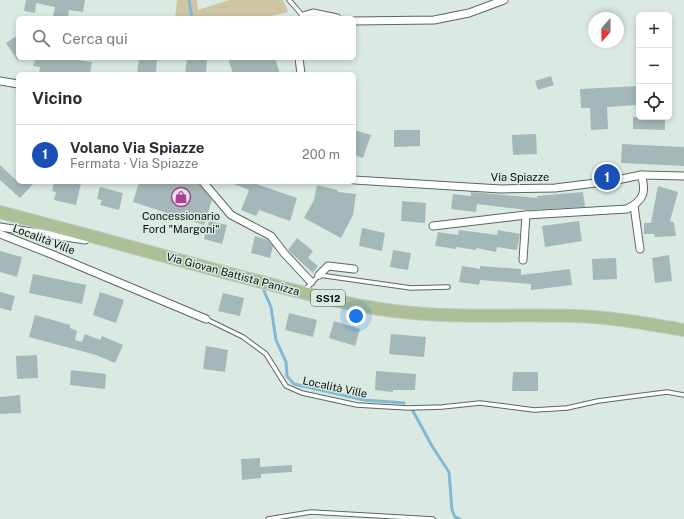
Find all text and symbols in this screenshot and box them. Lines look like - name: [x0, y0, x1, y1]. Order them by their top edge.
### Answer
- north arrow: [588, 12, 624, 48]
- map controls: [636, 12, 672, 120]
- button: +: [636, 12, 672, 48]
- search box: [16, 16, 356, 60]
- icon: search: [30, 27, 52, 49]
- text: Cerca qui: [62, 30, 128, 47]
- button: −: [636, 48, 672, 84]
- button: locate: [636, 84, 672, 120]
- text: Vicino: [32, 88, 82, 108]
- text: Volano Via Spiazze: [70, 139, 204, 156]
- text: 1: [42, 147, 48, 162]
- text: 200 m: [302, 147, 340, 162]
- text: Fermata · Via Spiazze: [70, 156, 198, 171]
- pin: 1: [594, 162, 620, 192]
- street label: Via Spiazze: [491, 171, 549, 183]
- shop icon: Concessionario Ford "Margoni": [170, 186, 192, 208]
- place label: Concessionario Ford "Margoni": [142, 210, 220, 235]
- street label: Località Ville: [11, 222, 77, 256]
- street label: Via Giovan Battista Panizza: [165, 250, 301, 298]
- road number: SS12: [311, 290, 345, 306]
- your location: [346, 306, 366, 326]
- street label: Località Ville: [302, 374, 368, 400]

